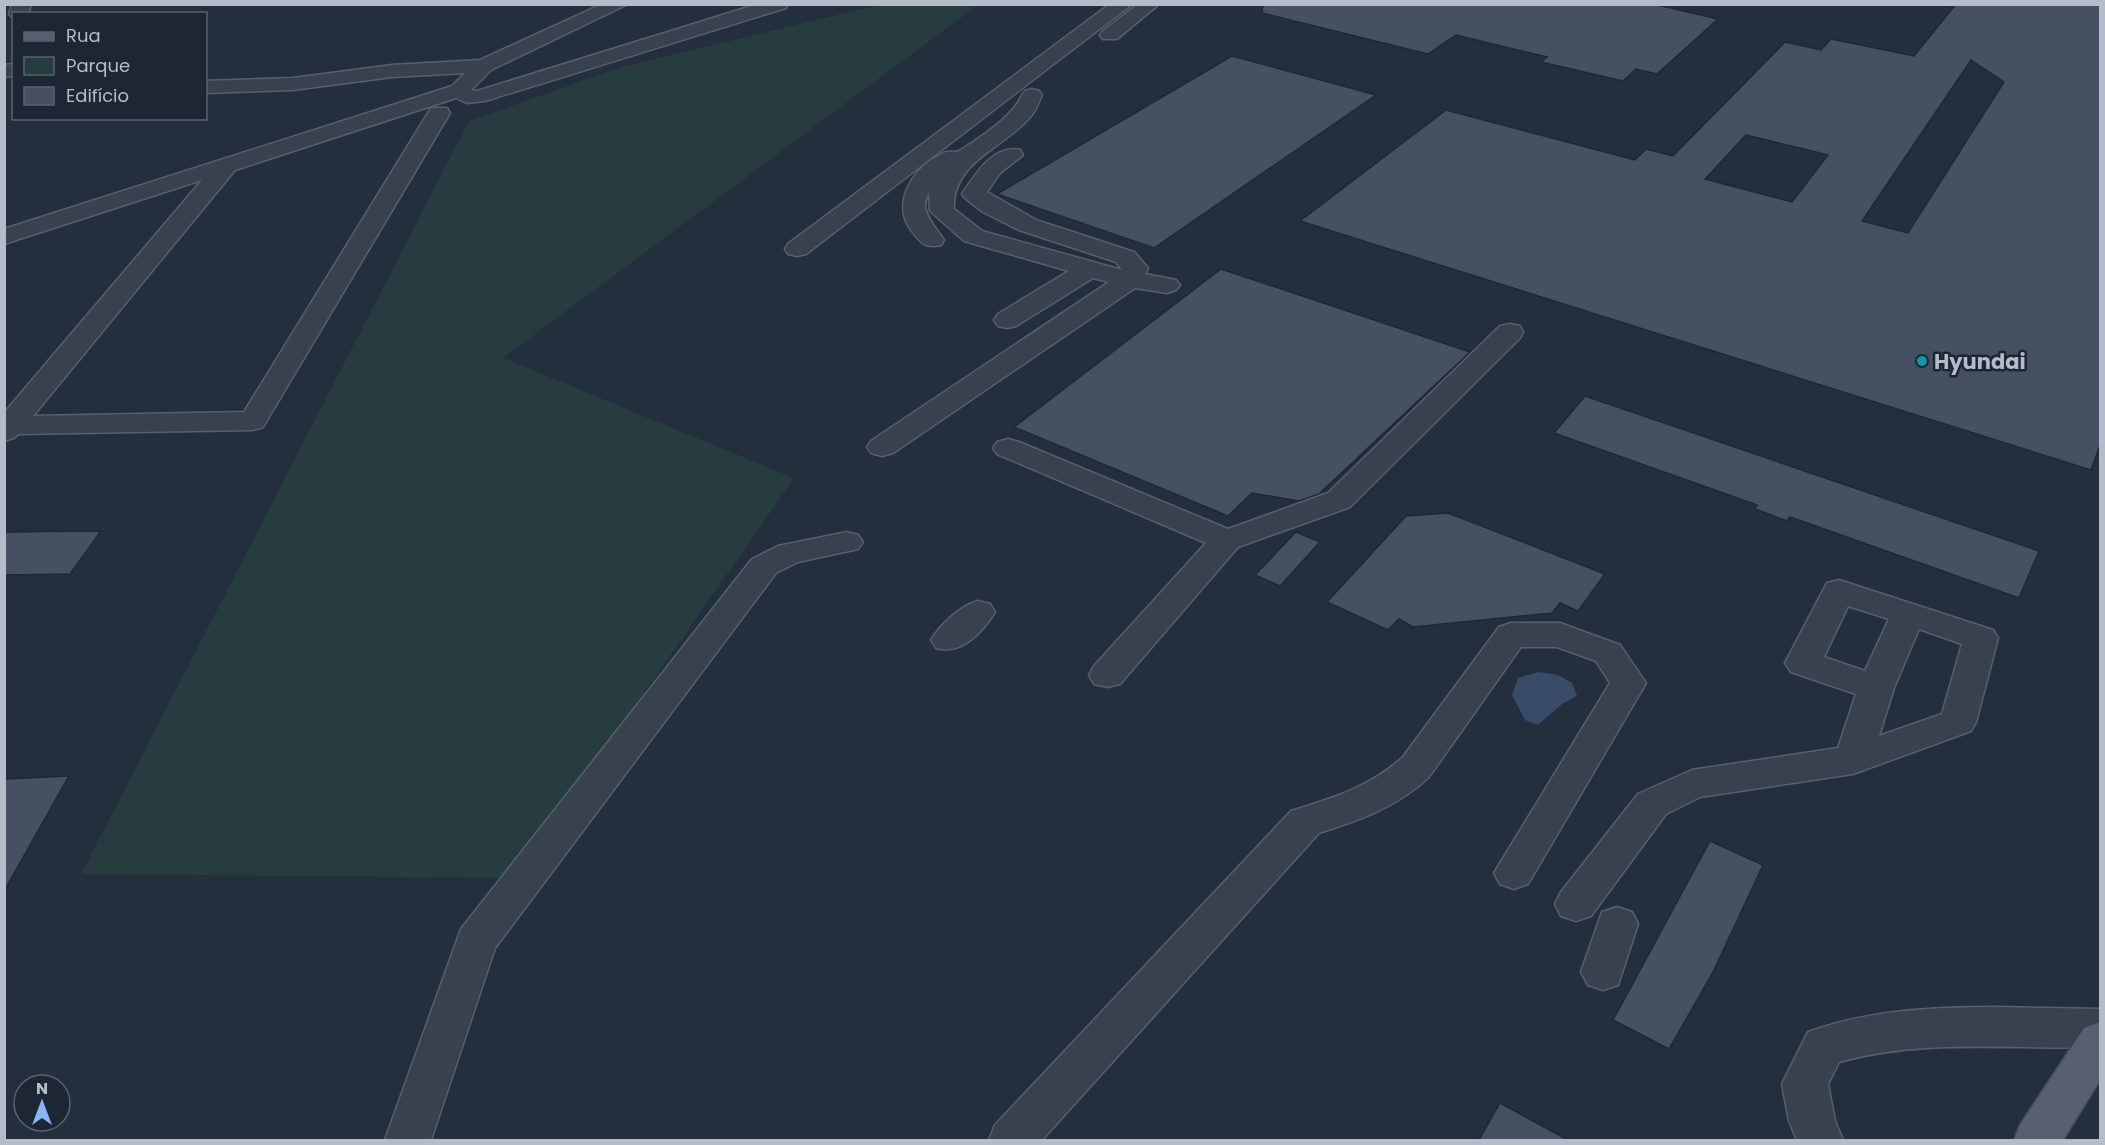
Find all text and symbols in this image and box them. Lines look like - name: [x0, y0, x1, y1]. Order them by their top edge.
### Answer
- legend: [12, 12, 207, 120]
- text: Rua: [66, 23, 101, 48]
- text: Parque: [66, 53, 130, 78]
- text: Edifício: [66, 83, 129, 108]
- place label: Hyundai: [1934, 347, 2026, 376]
- marker: Hyundai: [1915, 354, 1929, 368]
- north arrow: [12, 1073, 72, 1133]
- text: N: [36, 1077, 48, 1100]

